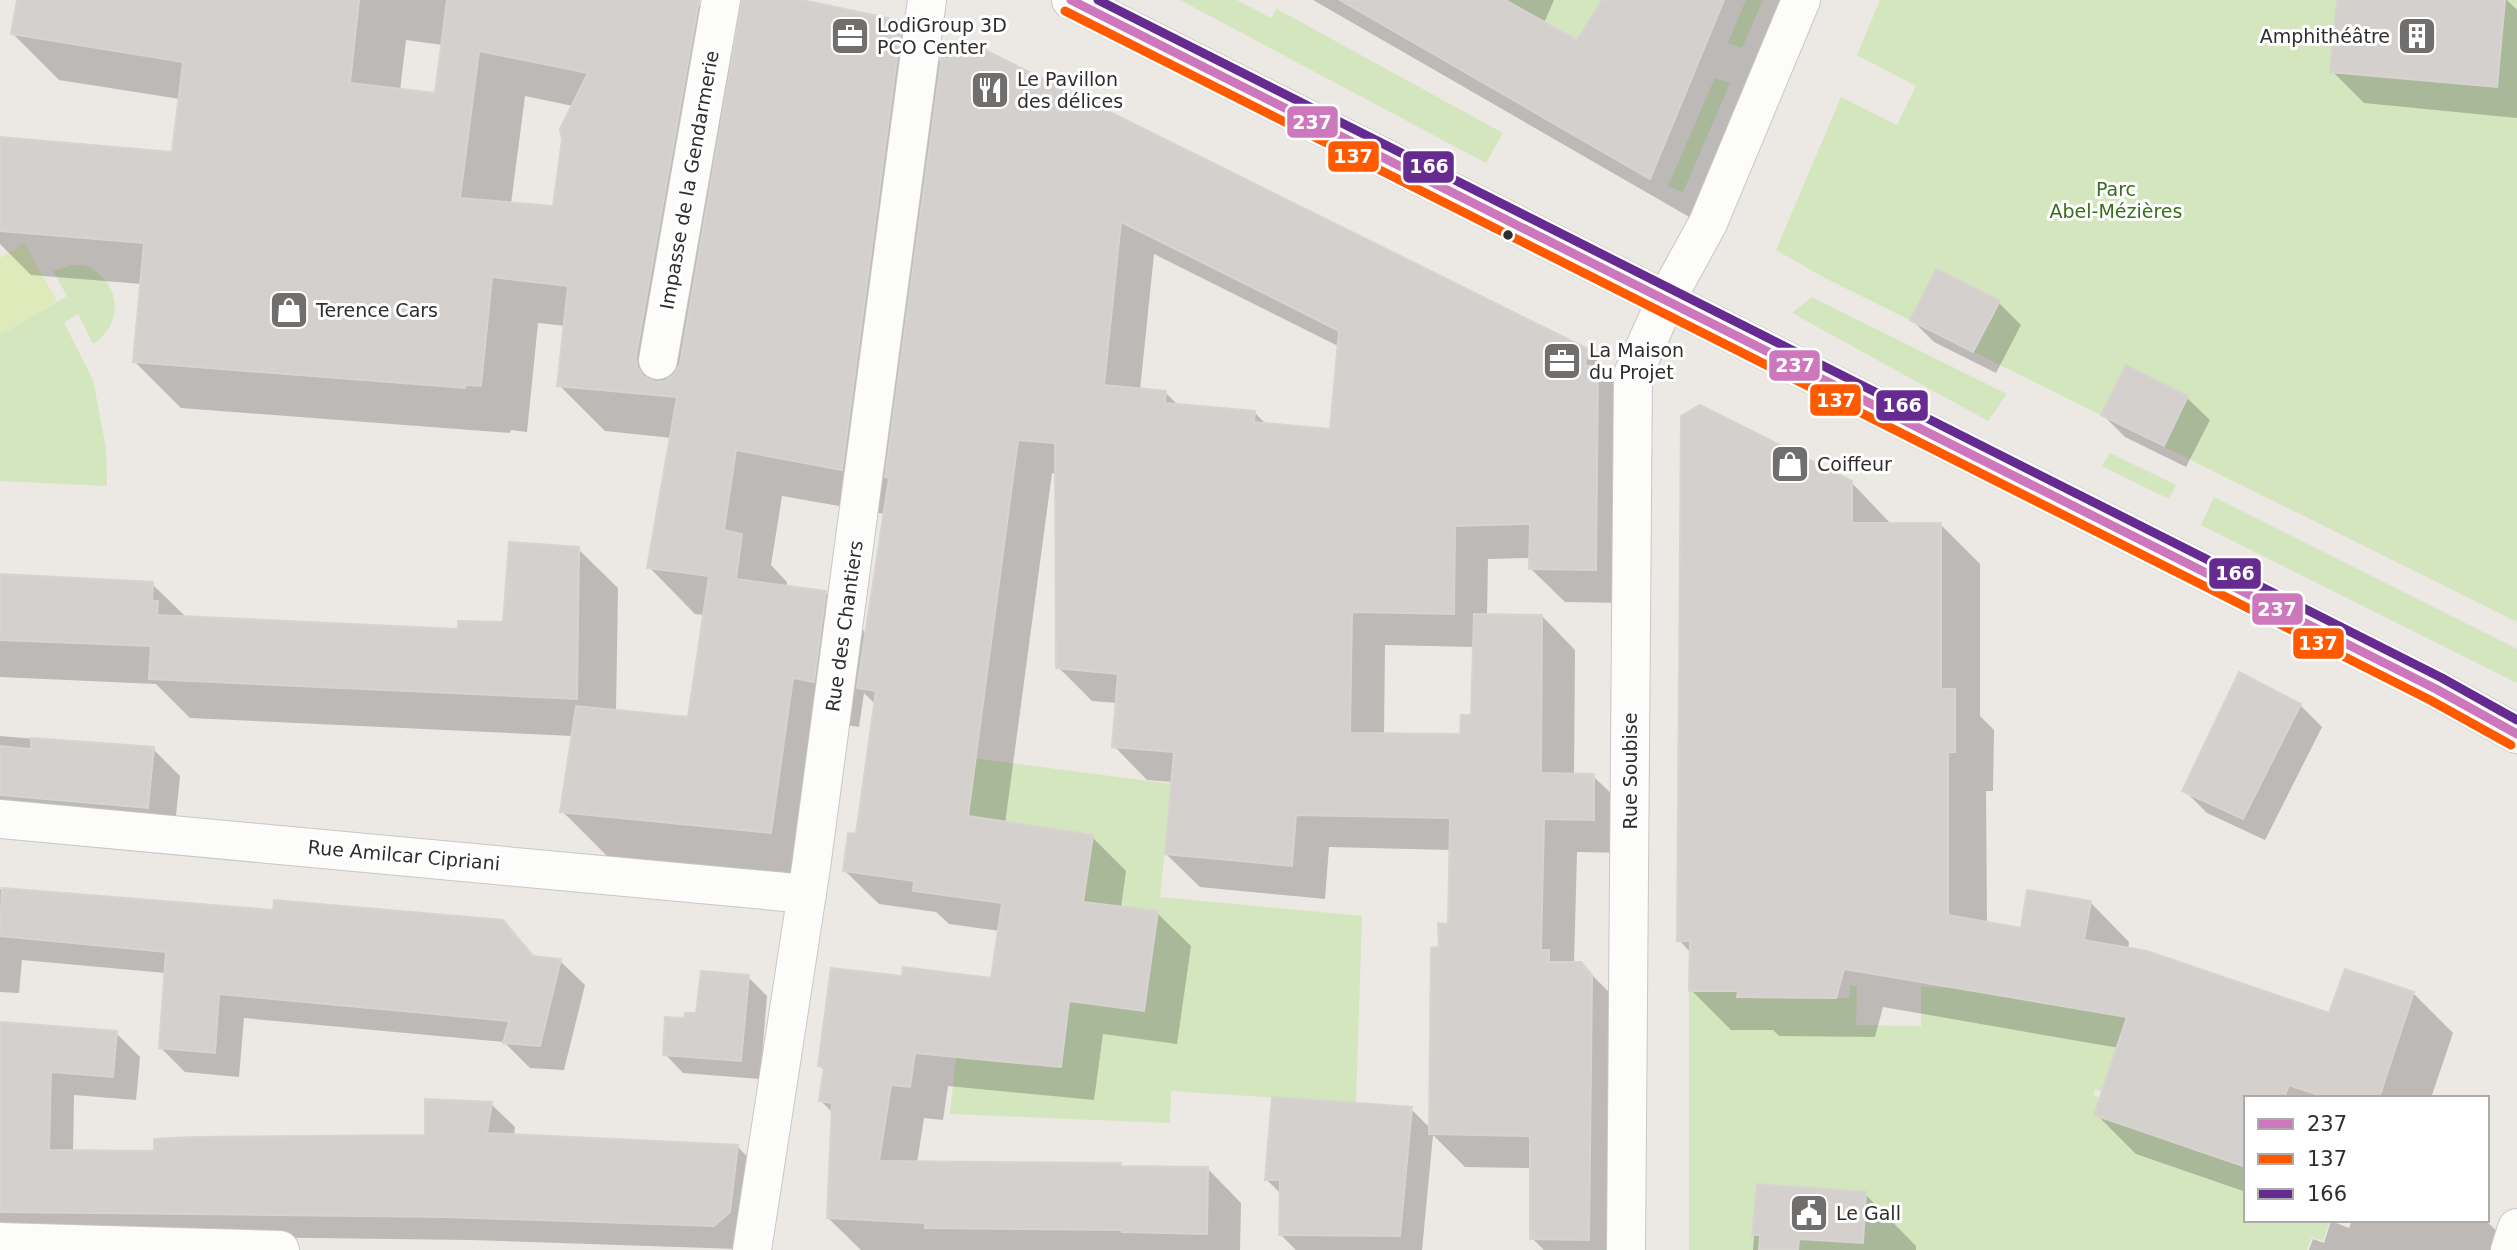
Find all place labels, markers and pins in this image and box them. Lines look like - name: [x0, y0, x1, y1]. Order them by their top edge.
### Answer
- place label: LodiGroup 3D PCO Center: [877, 14, 1007, 58]
- office icon: LodiGroup 3D PCO Center: [829, 15, 871, 57]
- building icon: Amphithéâtre: [2396, 15, 2438, 57]
- place label: Amphithéâtre: [2260, 25, 2390, 47]
- place label: Le Pavillon des délices: [1017, 68, 1123, 112]
- restaurant icon: Le Pavillon des délices: [969, 69, 1011, 111]
- unlabelled marker: [1501, 228, 1515, 242]
- shop icon: Terence Cars: [268, 289, 310, 331]
- place label: Terence Cars: [315, 299, 438, 321]
- place label: La Maison du Projet: [1589, 339, 1684, 383]
- office icon: La Maison du Projet: [1541, 340, 1583, 382]
- shop icon: Coiffeur: [1769, 443, 1811, 485]
- place label: Coiffeur: [1817, 453, 1892, 475]
- public building icon: Le Gall: [1788, 1192, 1830, 1234]
- place label: Le Gall: [1836, 1202, 1901, 1224]

